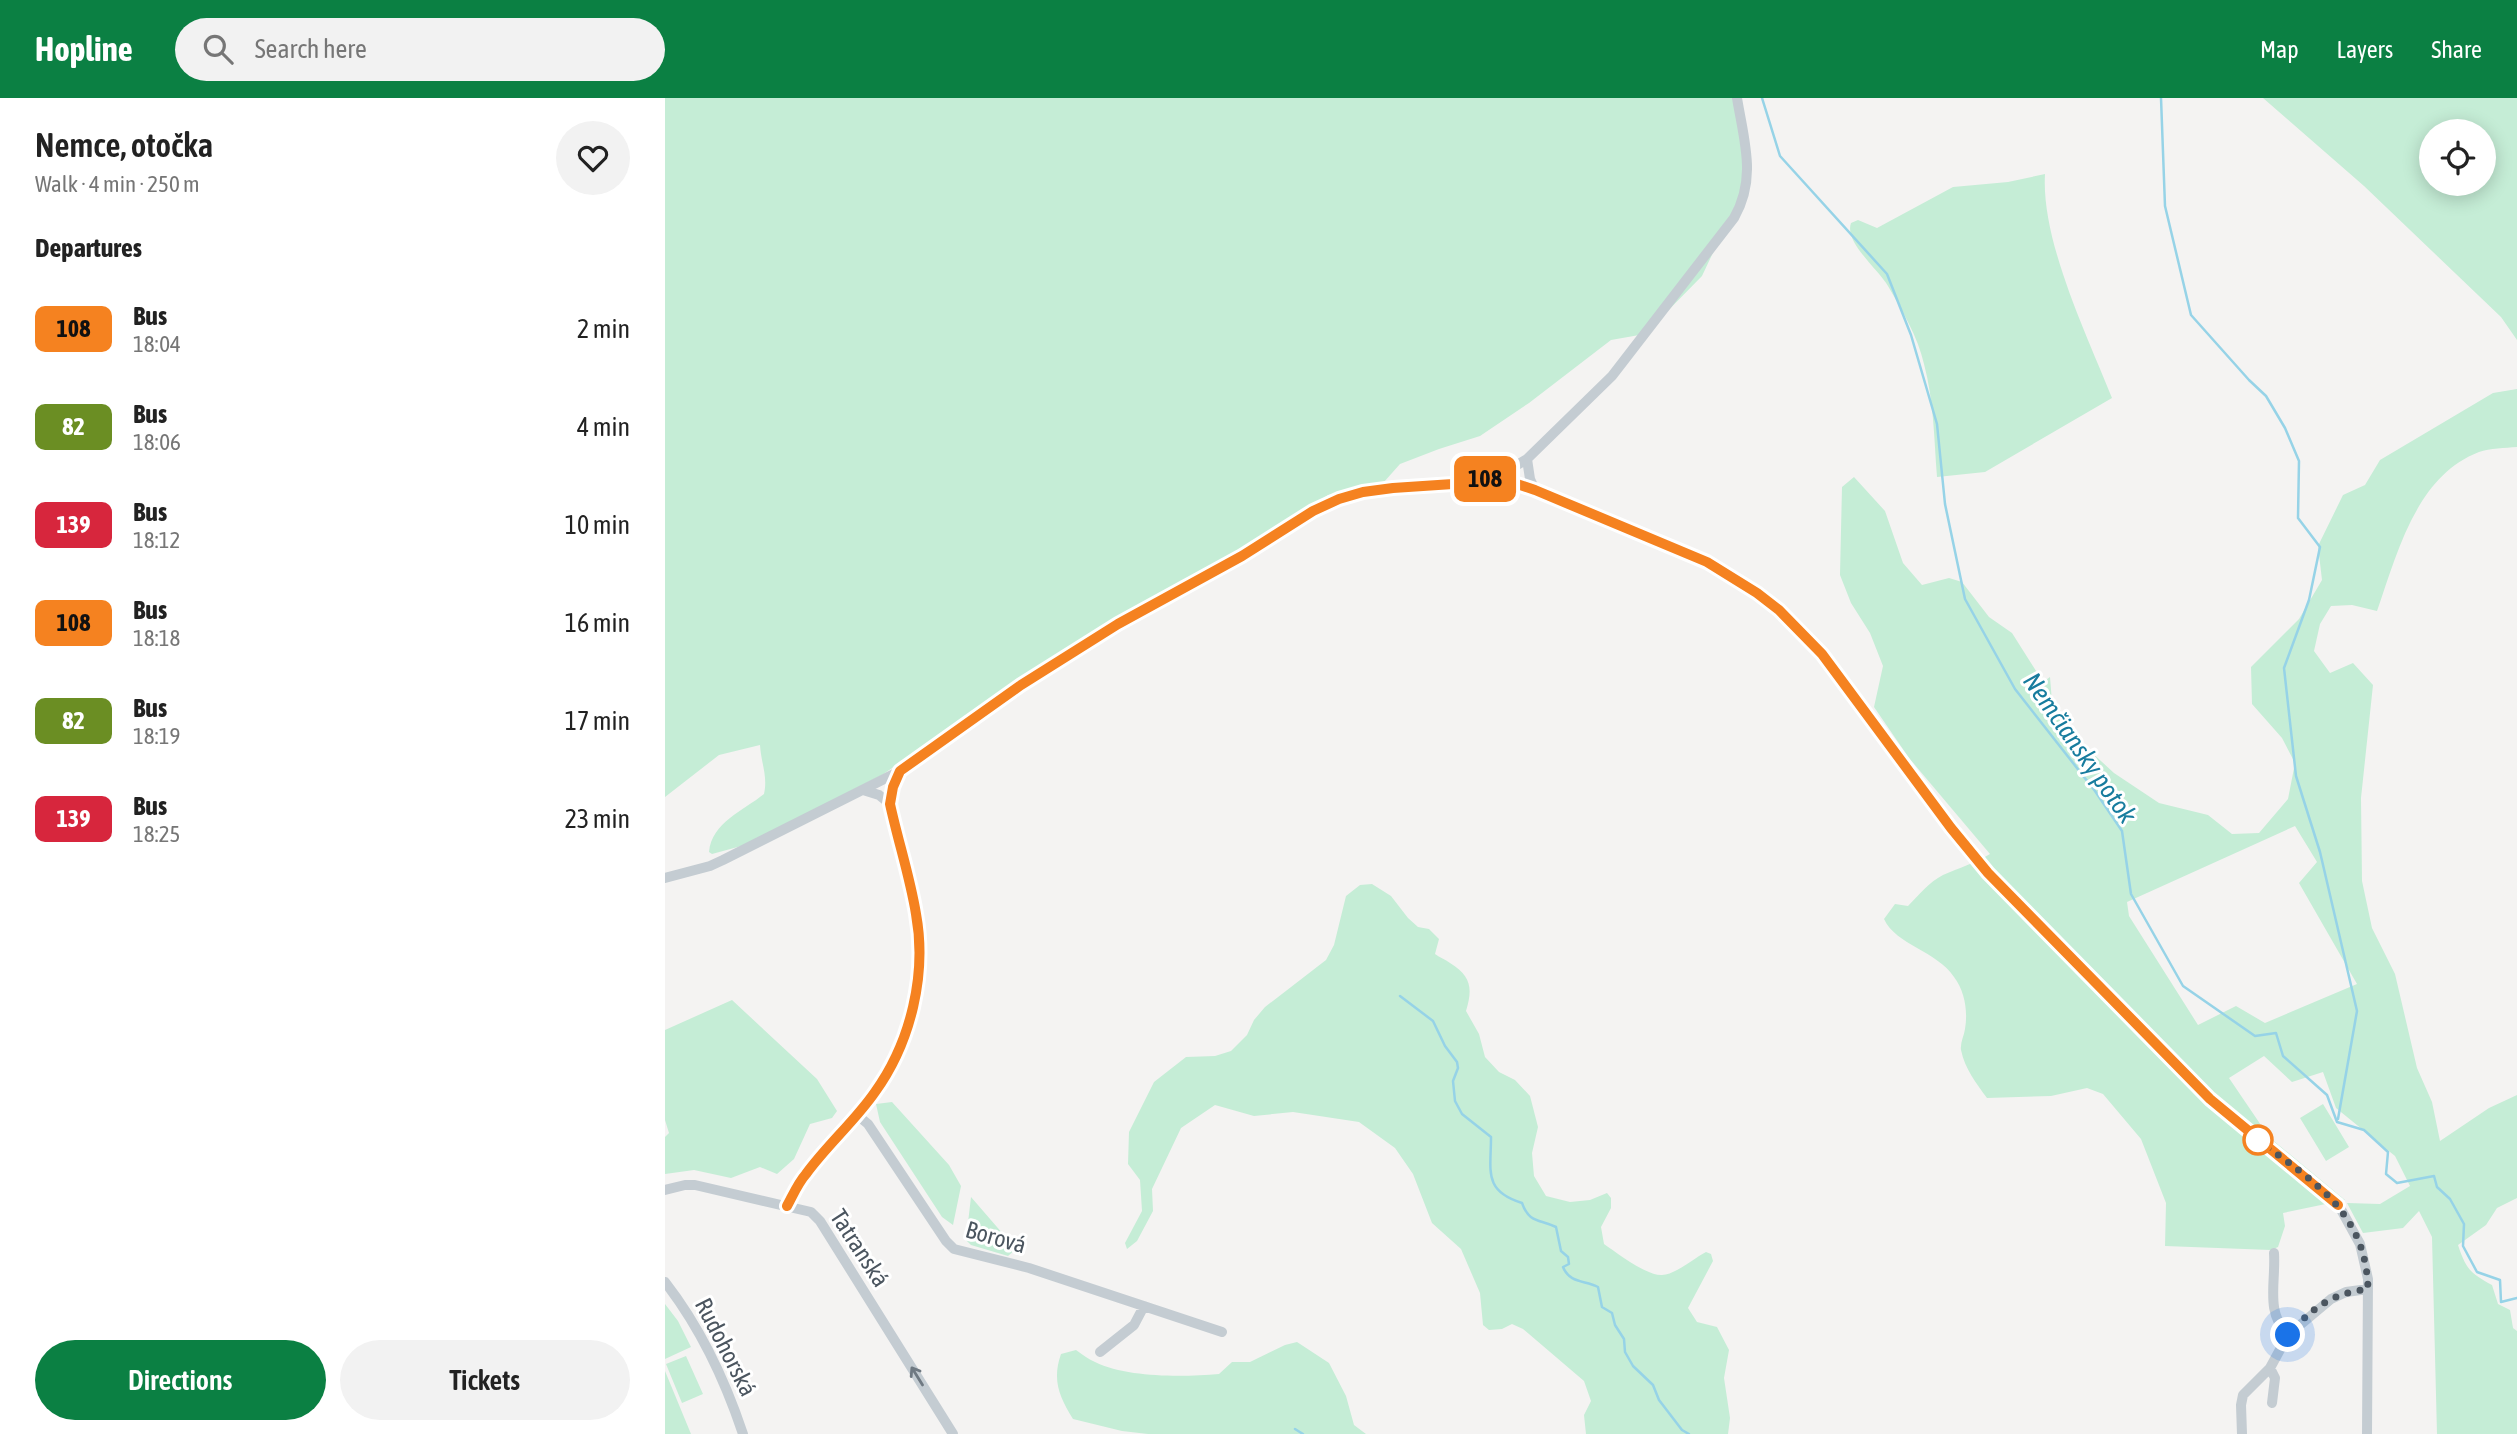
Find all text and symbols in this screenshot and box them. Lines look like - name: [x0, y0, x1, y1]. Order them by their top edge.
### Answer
- search box: [175, 18, 665, 81]
- text: Hopline: [35, 30, 133, 68]
- icon: search: [199, 30, 237, 68]
- text: Search here: [255, 34, 367, 64]
- text: Map: [2260, 36, 2299, 63]
- text: Layers: [2337, 36, 2393, 63]
- text: Share: [2431, 36, 2482, 63]
- map controls: [2419, 119, 2496, 196]
- button: locate: [2419, 119, 2496, 196]
- button: heart: [556, 121, 630, 195]
- text: Nemce, otočka: [35, 126, 213, 164]
- text: Walk · 4 min · 250 m: [35, 171, 199, 197]
- text: Departures: [35, 233, 142, 263]
- text: Bus: [133, 301, 167, 331]
- text: 2 min: [577, 314, 630, 344]
- text: 108: [57, 315, 90, 342]
- text: 18:04: [133, 331, 181, 357]
- text: Bus: [133, 399, 167, 429]
- text: 4 min: [577, 412, 630, 442]
- text: 82: [62, 413, 85, 440]
- text: 18:06: [133, 429, 181, 455]
- line badge: 108: [1445, 456, 1525, 502]
- text: 108: [1468, 465, 1502, 492]
- text: Bus: [133, 497, 167, 527]
- text: 10 min: [565, 510, 630, 540]
- text: 139: [57, 511, 90, 538]
- text: 18:12: [133, 527, 180, 553]
- text: Bus: [133, 595, 167, 625]
- text: 16 min: [565, 608, 630, 638]
- text: 108: [57, 609, 90, 636]
- text: 18:18: [133, 625, 180, 651]
- water label: Nemčiansky potok: [2017, 667, 2143, 829]
- text: Bus: [133, 693, 167, 723]
- text: 17 min: [565, 706, 630, 736]
- text: 82: [62, 707, 85, 734]
- text: 18:19: [133, 723, 180, 749]
- text: Bus: [133, 791, 167, 821]
- text: 23 min: [565, 804, 630, 834]
- text: 139: [57, 805, 90, 832]
- text: 18:25: [133, 821, 180, 847]
- unlabelled marker: [2243, 1125, 2273, 1155]
- street label: Tatranská: [825, 1204, 895, 1292]
- street label: Borová: [963, 1216, 1029, 1258]
- street label: Rudohorská: [690, 1293, 762, 1401]
- your location: [2270, 1317, 2305, 1352]
- button: Directions: [35, 1340, 326, 1420]
- button: Tickets: [340, 1340, 630, 1420]
- one-way arrow: [909, 1367, 923, 1387]

